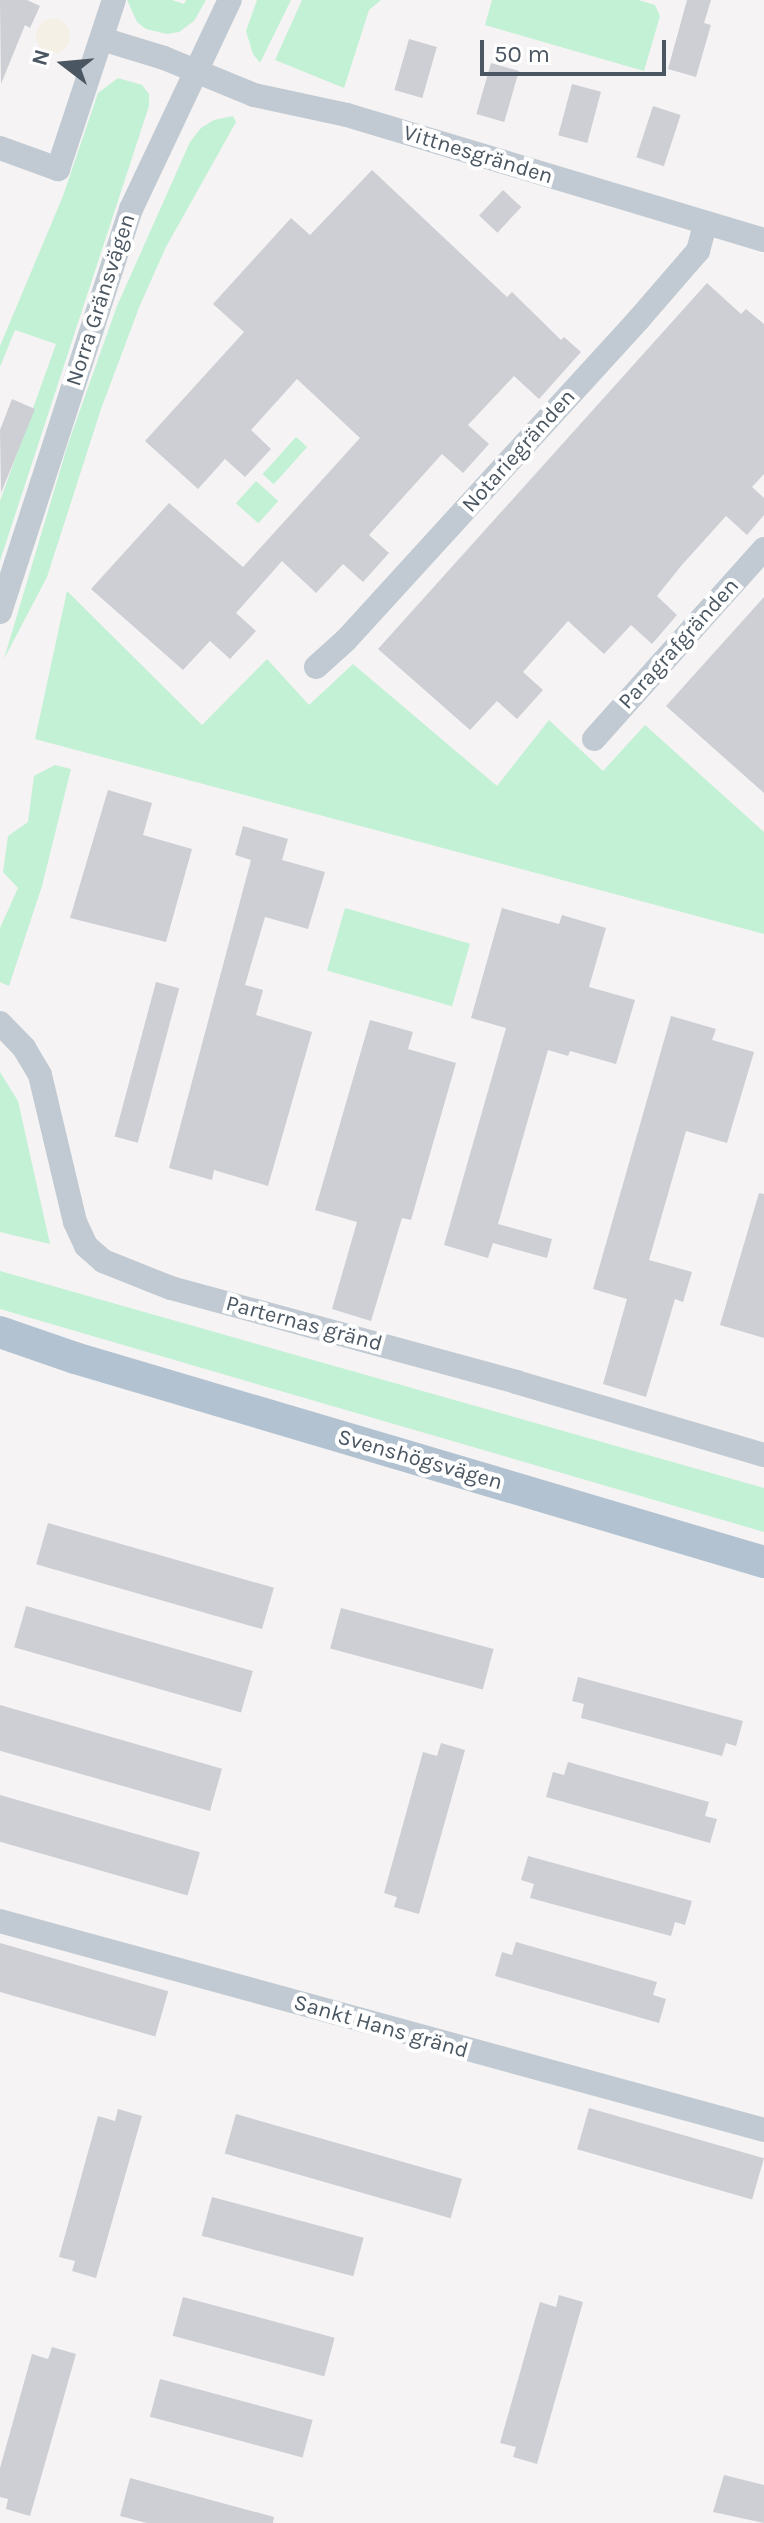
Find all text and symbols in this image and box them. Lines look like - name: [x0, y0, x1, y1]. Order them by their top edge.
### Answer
- north arrow: [24, 24, 104, 104]
- scale bar: [484, 24, 670, 74]
- text: 50 m: [494, 40, 550, 68]
- text: N: [26, 46, 56, 69]
- street label: Vittnesgränden: [400, 120, 556, 190]
- street label: Norra Gränsvägen: [61, 211, 141, 389]
- street label: Notariegränden: [457, 384, 581, 518]
- street label: Paragrafgränden: [613, 573, 745, 715]
- street label: Parternas gränd: [223, 1290, 385, 1358]
- street label: Svenshögsvägen: [335, 1424, 505, 1496]
- street label: Sankt Hans gränd: [291, 1989, 471, 2065]

